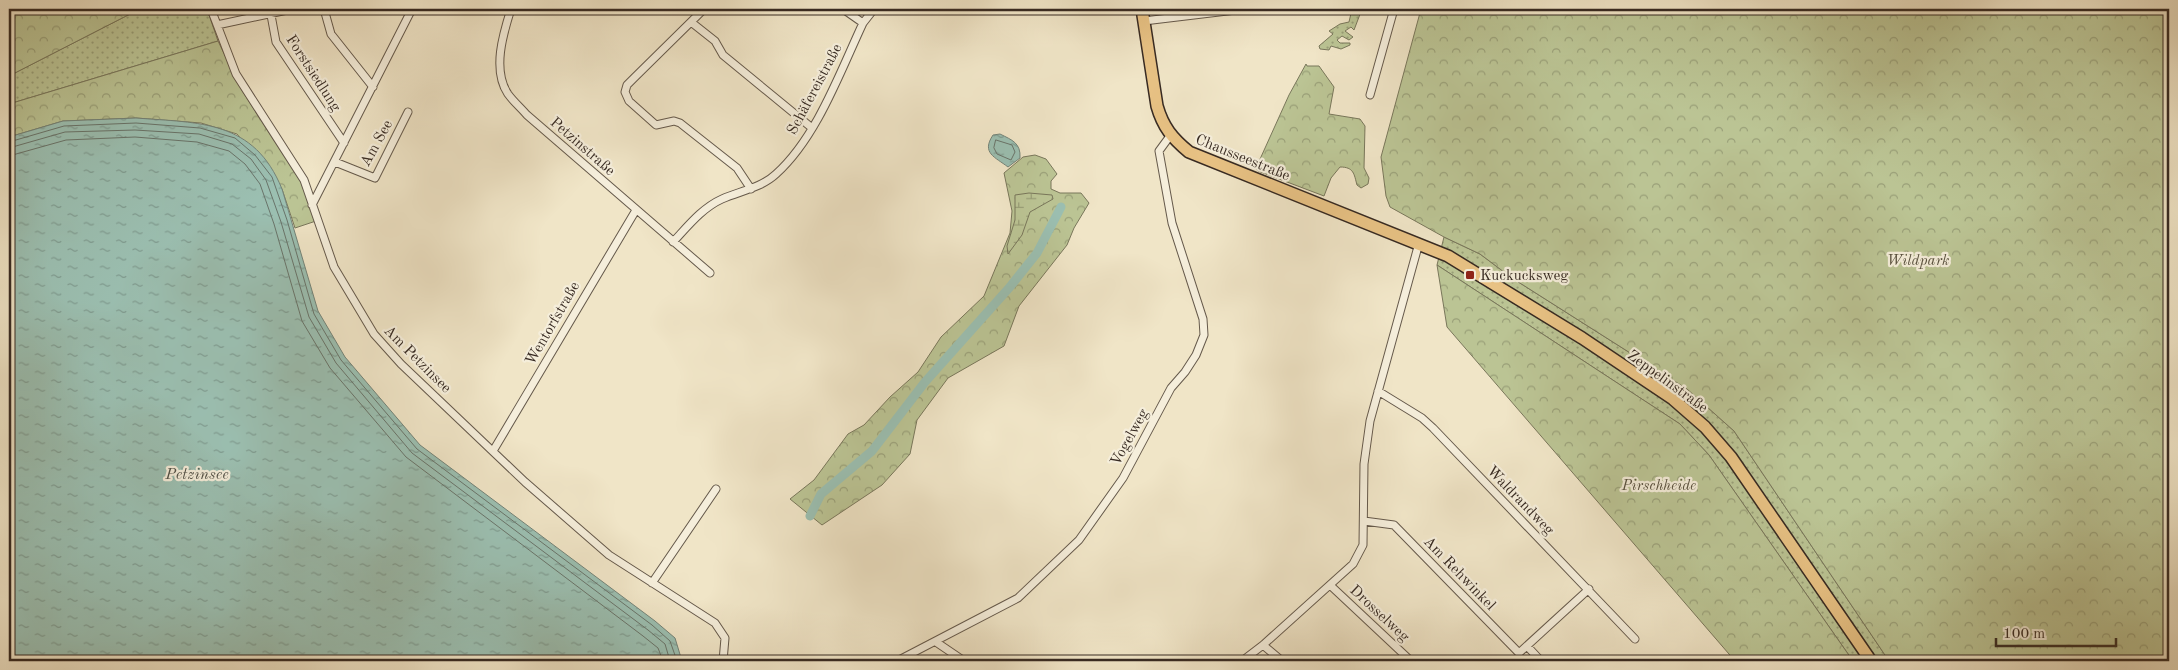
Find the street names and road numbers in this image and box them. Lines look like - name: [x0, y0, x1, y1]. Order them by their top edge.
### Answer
- street label: Forstsiedlung: [282, 33, 343, 115]
- street label: Schäfereistraße: [785, 42, 846, 138]
- street label: Petzinstraße: [547, 115, 617, 179]
- street label: Am See: [358, 118, 396, 170]
- street label: Chausseestraße: [1193, 133, 1292, 184]
- street label: Wentorfstraße: [523, 279, 583, 368]
- street label: Am Petzinsee: [380, 324, 453, 397]
- street label: Zeppelinstraße: [1624, 348, 1710, 416]
- street label: Vogelweg: [1109, 407, 1152, 469]
- street label: Waldrandweg: [1483, 464, 1556, 538]
- street label: Am Rehwinkel: [1420, 534, 1498, 614]
- street label: Drosselweg: [1346, 583, 1412, 645]

